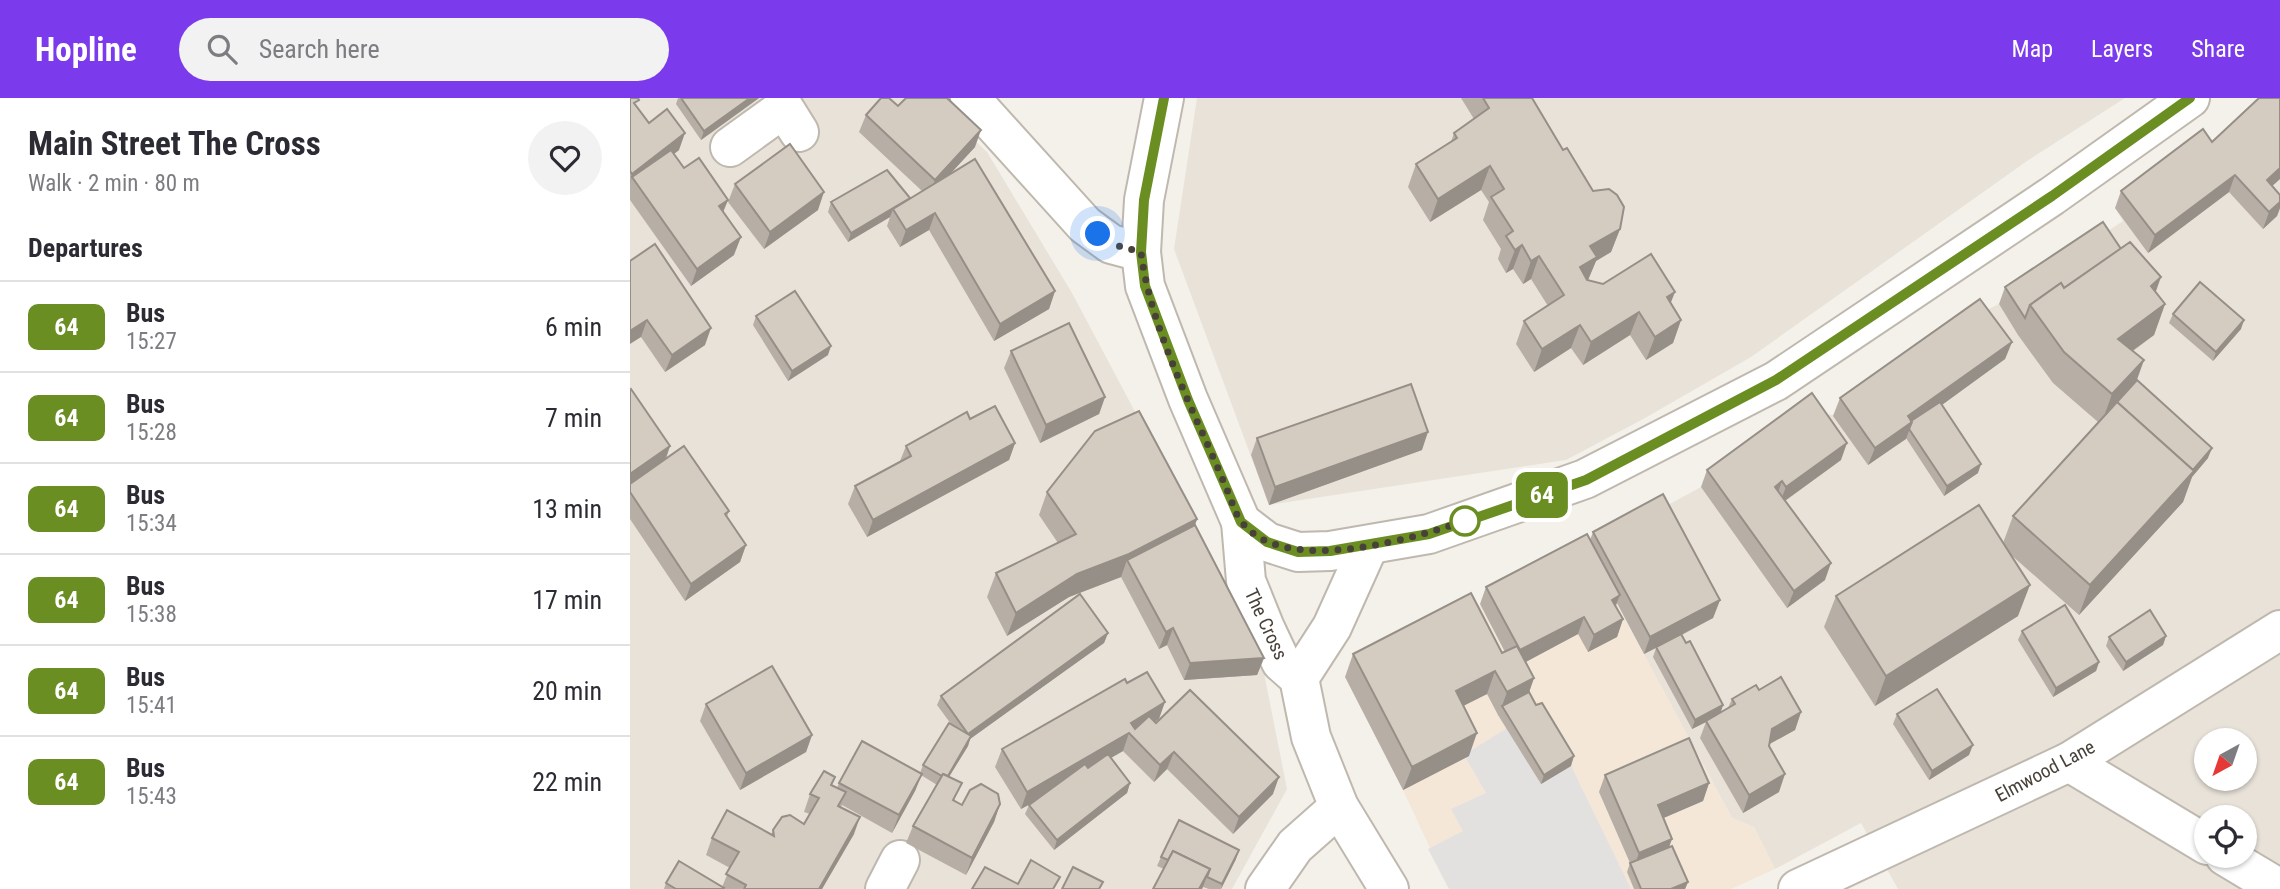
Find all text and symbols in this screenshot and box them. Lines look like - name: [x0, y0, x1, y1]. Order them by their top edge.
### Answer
- search box: [179, 18, 669, 81]
- text: Hopline: [35, 30, 137, 69]
- icon: search: [203, 30, 241, 68]
- text: Search here: [259, 34, 380, 64]
- text: Map: [2012, 35, 2053, 63]
- text: Layers: [2091, 35, 2153, 63]
- text: Share: [2191, 35, 2245, 63]
- button: heart: [528, 121, 602, 195]
- text: Main Street The Cross: [28, 124, 321, 163]
- text: Walk · 2 min · 80 m: [28, 170, 200, 197]
- your location: [1080, 216, 1115, 251]
- text: Departures: [28, 233, 143, 263]
- text: Bus: [126, 298, 165, 328]
- text: 6 min: [545, 312, 602, 342]
- text: 64: [54, 313, 79, 341]
- text: 15:27: [126, 328, 177, 355]
- text: Bus: [126, 389, 165, 419]
- text: 7 min: [545, 403, 602, 433]
- text: 64: [54, 404, 79, 432]
- text: 15:28: [126, 419, 177, 446]
- line badge: 64: [1510, 472, 1574, 518]
- text: Bus: [126, 480, 165, 510]
- text: 64: [1530, 481, 1554, 509]
- text: 13 min: [532, 494, 602, 524]
- text: 64: [54, 495, 79, 523]
- unlabelled marker: [1450, 506, 1480, 536]
- text: 15:34: [126, 510, 177, 537]
- text: Bus: [126, 571, 165, 601]
- text: 17 min: [532, 585, 602, 615]
- street label: The Cross: [1240, 585, 1292, 663]
- text: 64: [54, 586, 79, 614]
- text: 15:38: [126, 601, 177, 628]
- text: Bus: [126, 662, 165, 692]
- text: 20 min: [532, 676, 602, 706]
- text: 64: [54, 677, 79, 705]
- text: 15:41: [126, 692, 177, 719]
- north arrow: [2194, 728, 2258, 791]
- map controls: [2194, 728, 2257, 868]
- street label: Elmwood Lane: [1991, 735, 2099, 807]
- text: Bus: [126, 753, 165, 783]
- text: 22 min: [532, 767, 602, 797]
- text: 64: [54, 768, 79, 796]
- text: 15:43: [126, 783, 177, 810]
- button: locate: [2194, 805, 2257, 868]

